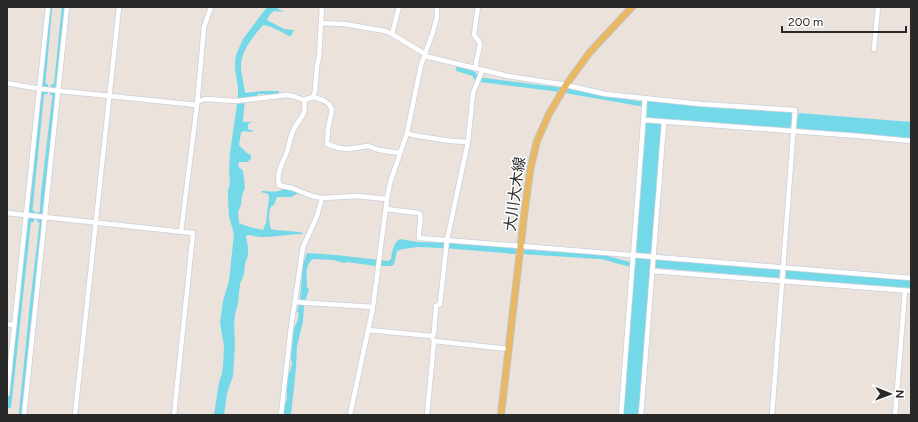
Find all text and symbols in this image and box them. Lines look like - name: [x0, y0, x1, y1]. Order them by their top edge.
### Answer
- scale bar: [782, 8, 906, 34]
- text: 200 m: [788, 15, 823, 29]
- street label: 大川大木線: [501, 156, 529, 232]
- north arrow: [870, 374, 910, 414]
- text: N: [893, 390, 906, 399]

